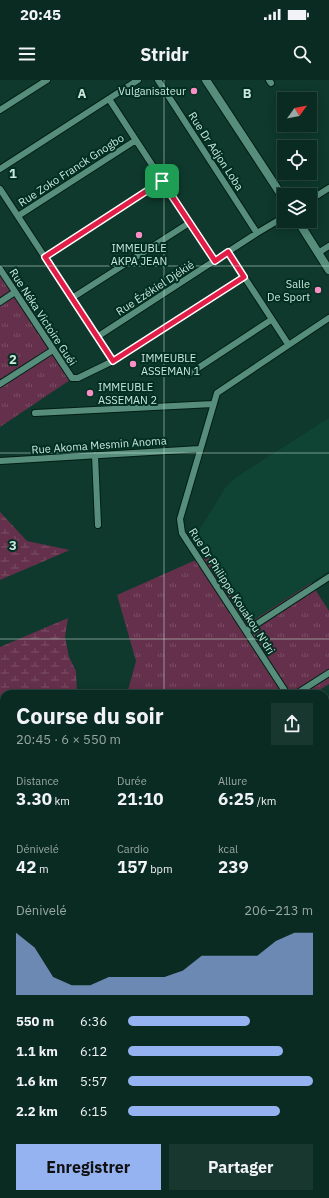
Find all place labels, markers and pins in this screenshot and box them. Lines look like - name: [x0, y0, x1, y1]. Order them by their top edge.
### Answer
- place label: Vulganisateur: [118, 84, 186, 98]
- marker: Vulganisateur: [189, 86, 199, 96]
- pin: [145, 164, 179, 198]
- marker: IMMEUBLE AKPA JEAN: [134, 230, 144, 240]
- place label: IMMEUBLE AKPA JEAN: [111, 241, 167, 268]
- place label: Salle De Sport: [267, 277, 310, 304]
- marker: Salle De Sport: [313, 285, 323, 295]
- place label: IMMEUBLE ASSEMAN 1: [141, 351, 200, 378]
- marker: IMMEUBLE ASSEMAN 1: [128, 359, 138, 369]
- place label: IMMEUBLE ASSEMAN 2: [98, 380, 157, 407]
- marker: IMMEUBLE ASSEMAN 2: [85, 388, 95, 398]

